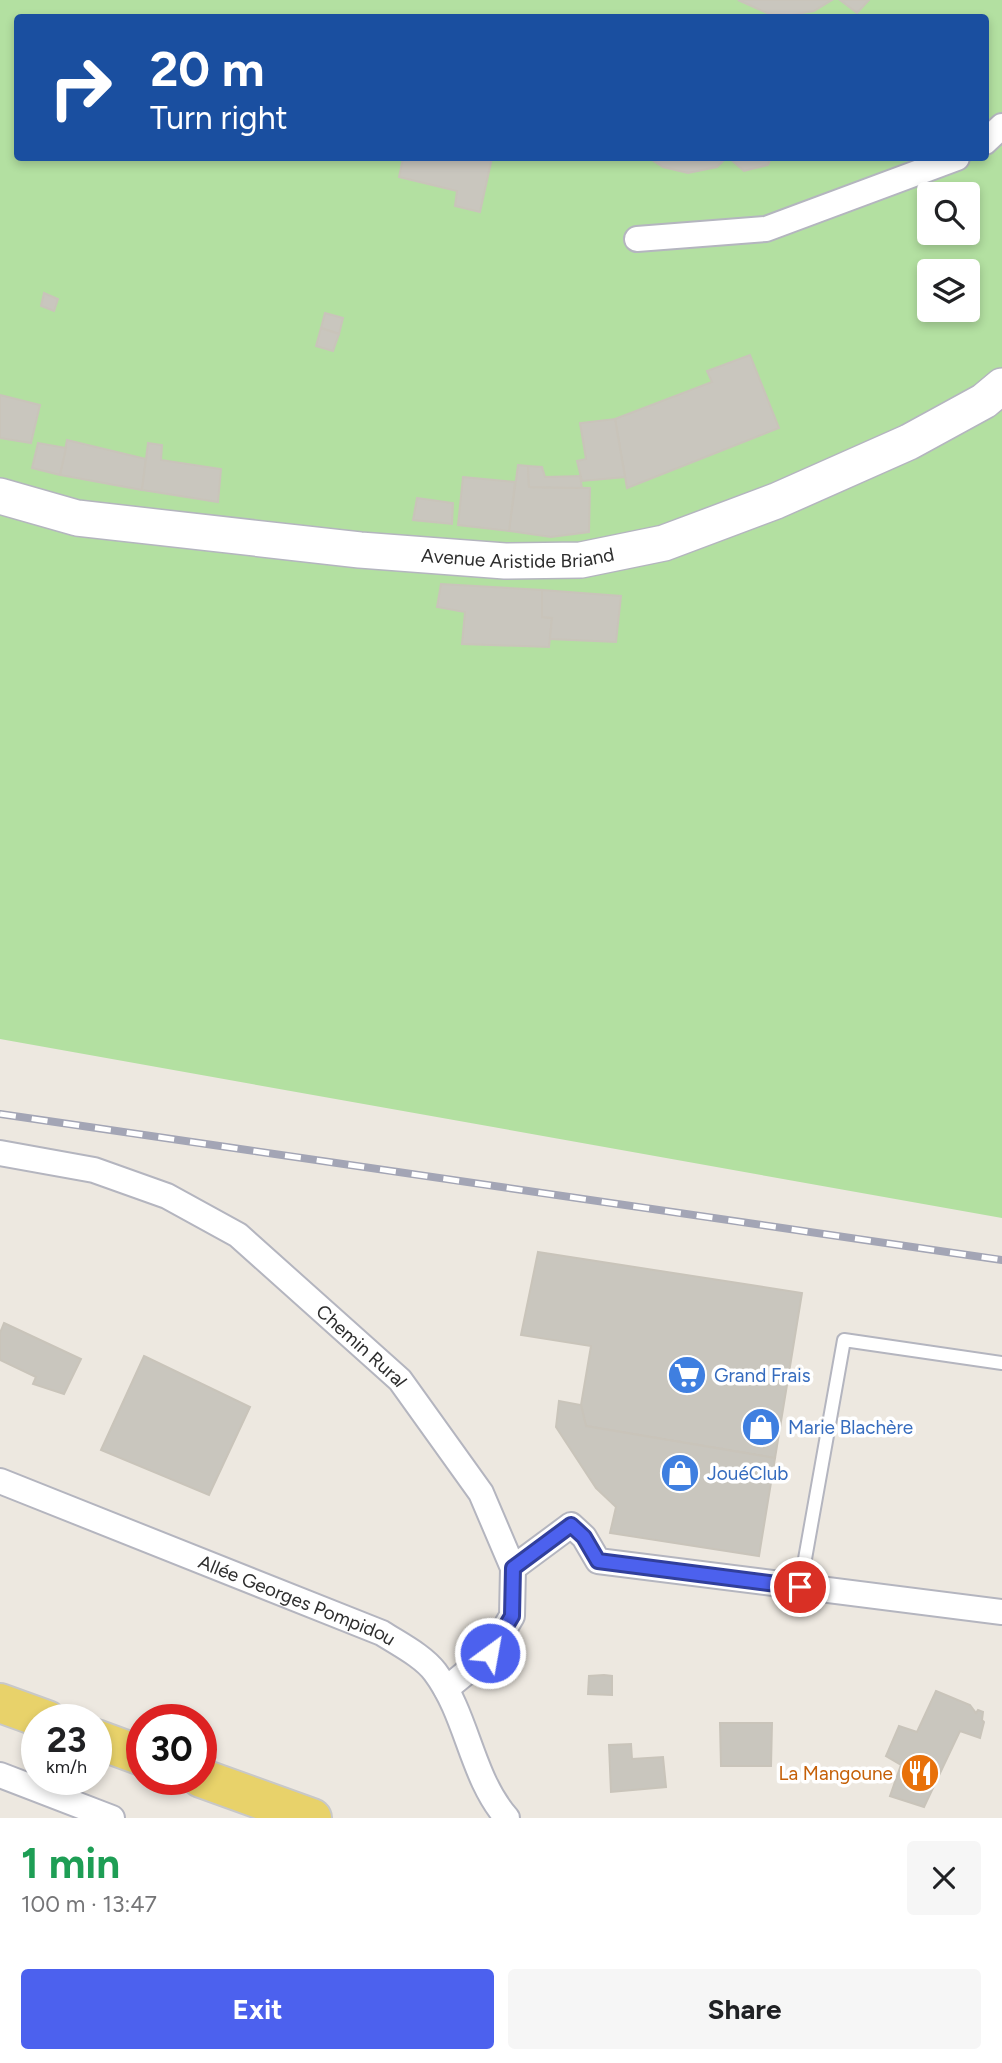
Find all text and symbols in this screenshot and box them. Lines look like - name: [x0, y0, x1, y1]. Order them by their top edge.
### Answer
- text: 20 m: [150, 39, 265, 98]
- icon: right: [35, 42, 126, 133]
- text: Turn right: [150, 99, 288, 137]
- map controls: [917, 182, 980, 322]
- button: search: [917, 182, 980, 245]
- button: layers: [917, 259, 980, 322]
- street label: Avenue Aristide Briand: [420, 542, 616, 573]
- street label: Chemin Rural: [312, 1299, 412, 1391]
- supermarket icon: Grand Frais: [666, 1354, 708, 1396]
- place label: Grand Frais: [714, 1364, 811, 1387]
- shop icon: Marie Blachère: [740, 1406, 782, 1448]
- place label: Marie Blachère: [788, 1416, 913, 1439]
- shop icon: JouéClub: [659, 1452, 701, 1494]
- place label: JouéClub: [707, 1462, 788, 1485]
- street label: Allée Georges Pompidou: [195, 1550, 400, 1650]
- pin: [770, 1557, 830, 1617]
- icon: arrive: [781, 1568, 819, 1606]
- position arrow: [453, 1616, 527, 1690]
- speed limit sign: 30: [126, 1704, 217, 1795]
- text: 23: [47, 1719, 86, 1761]
- restaurant icon: La Mangoune: [899, 1752, 941, 1794]
- text: km/h: [46, 1756, 87, 1778]
- place label: La Mangoune: [779, 1762, 893, 1785]
- text: 1 min: [21, 1838, 120, 1889]
- button: close: [907, 1841, 981, 1915]
- text: 100 m · 13:47: [21, 1890, 157, 1918]
- button: Exit: [21, 1969, 494, 2049]
- button: Share: [508, 1969, 981, 2049]

